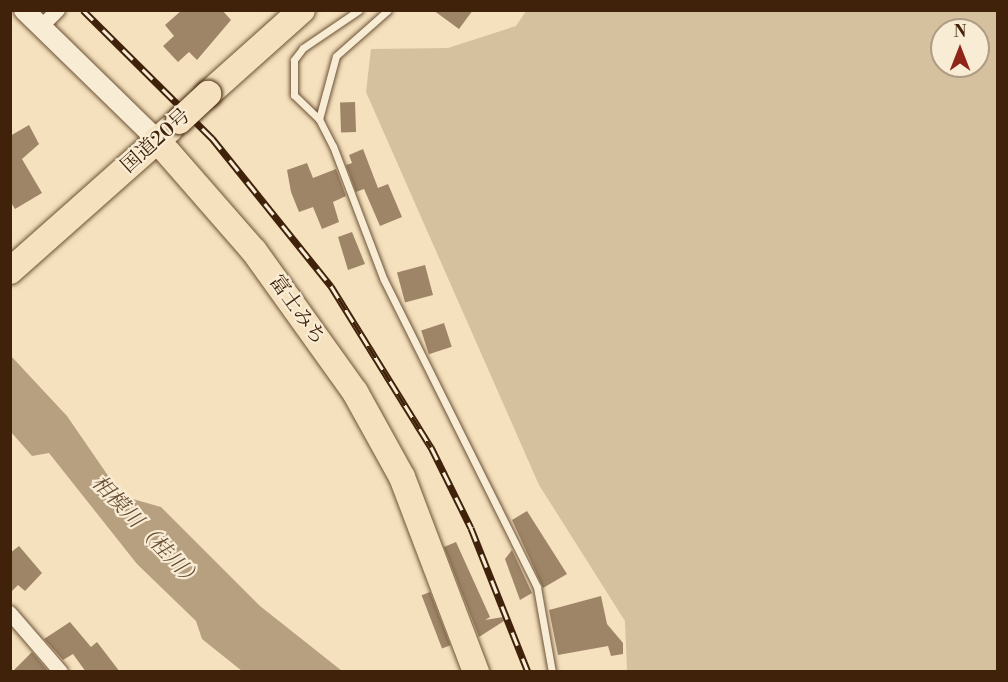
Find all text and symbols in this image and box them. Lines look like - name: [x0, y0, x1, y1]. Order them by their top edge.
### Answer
- north arrow: [930, 18, 990, 78]
- text: N: [954, 22, 966, 42]
- street label: 国道20号: [117, 104, 195, 178]
- street label: 富士みち: [264, 271, 330, 349]
- water label: 相模川（桂川）: [86, 470, 206, 594]

